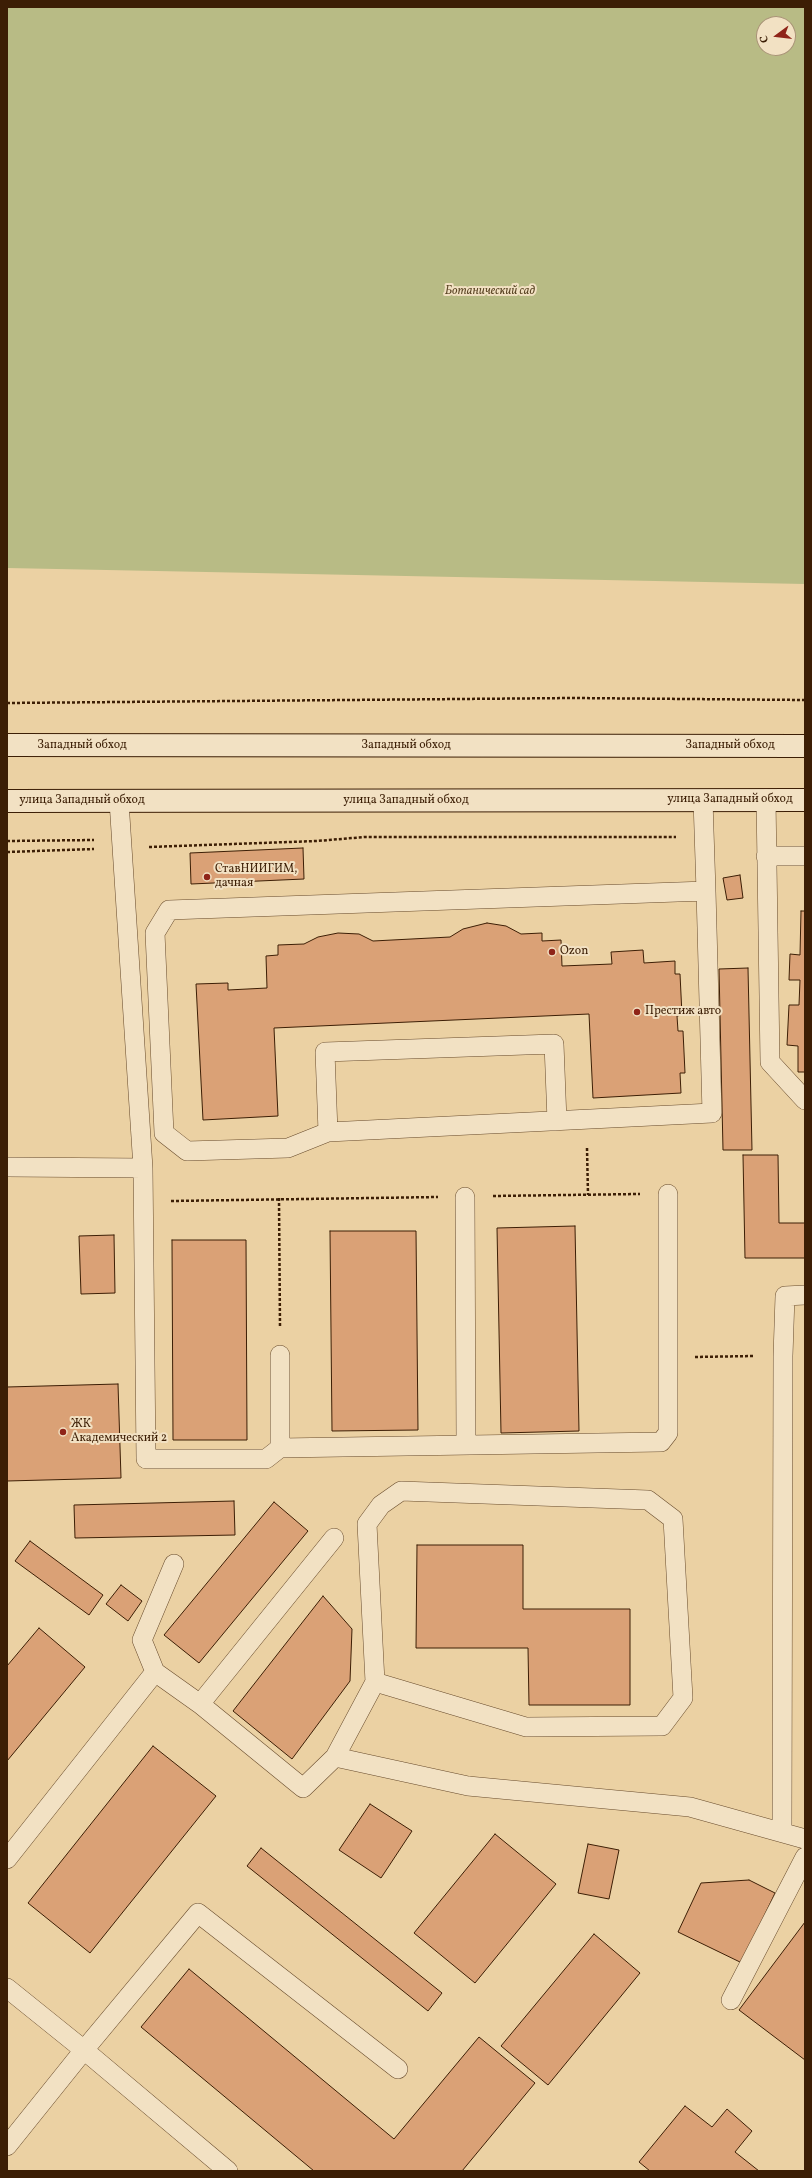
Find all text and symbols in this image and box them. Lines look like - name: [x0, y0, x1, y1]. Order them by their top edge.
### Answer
- north arrow: [756, 16, 796, 56]
- text: С: [757, 34, 773, 44]
- park label: Ботанический сад: [445, 285, 535, 299]
- street label: Западный обход: [37, 739, 127, 753]
- street label: Западный обход: [361, 739, 451, 753]
- street label: Западный обход: [685, 739, 775, 753]
- street label: улица Западный обход: [667, 793, 793, 807]
- street label: улица Западный обход: [19, 794, 145, 808]
- street label: улица Западный обход: [343, 794, 469, 808]
- place label: СтавНИИГИМ, дачная: [215, 863, 297, 891]
- marker: СтавНИИГИМ, дачная: [202, 872, 212, 882]
- place label: Ozon: [560, 945, 588, 959]
- marker: Ozon: [547, 947, 557, 957]
- place label: Престиж авто: [645, 1005, 721, 1019]
- marker: Престиж авто: [632, 1007, 642, 1017]
- place label: ЖК Академический 2: [71, 1418, 167, 1446]
- marker: ЖК Академический 2: [58, 1427, 68, 1437]

